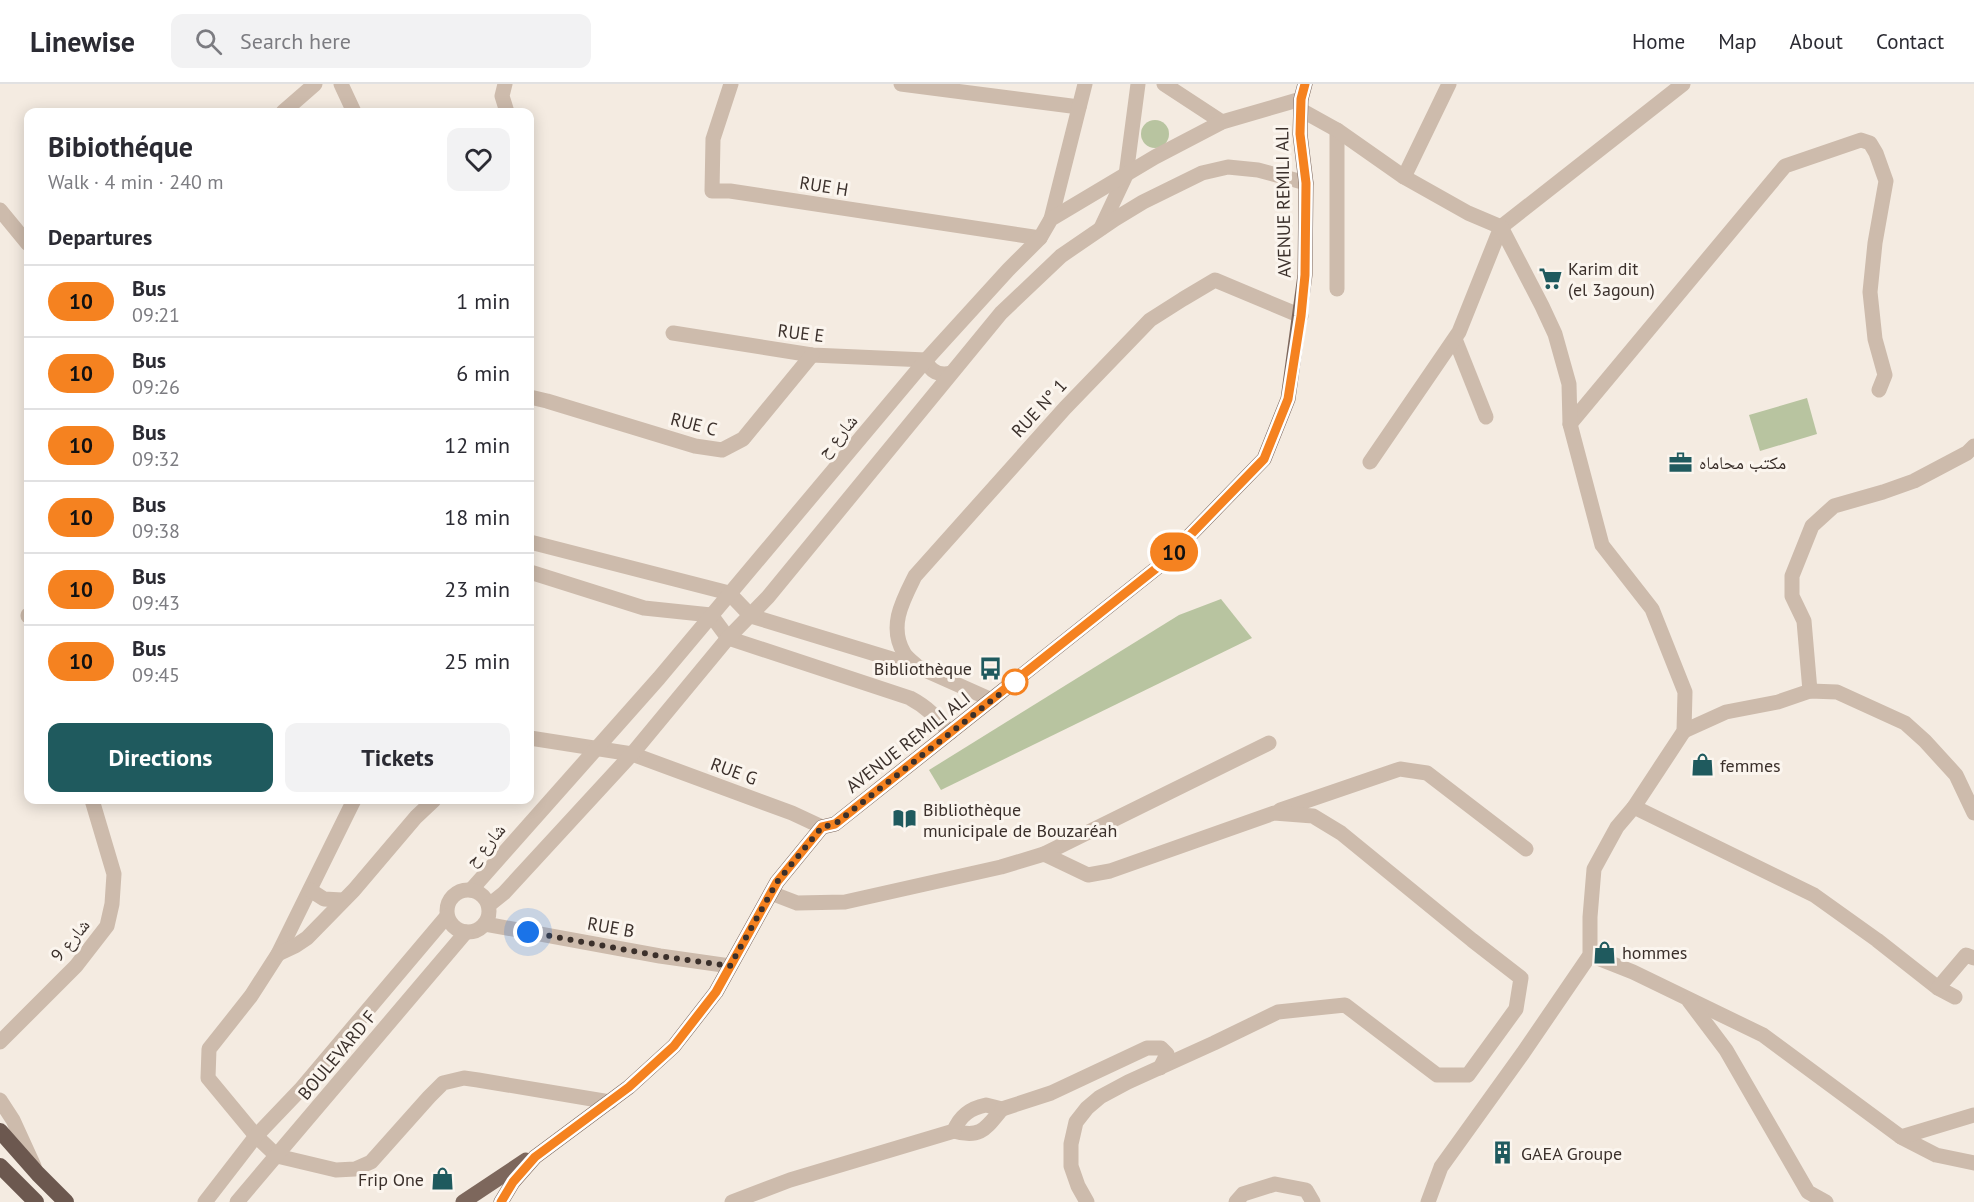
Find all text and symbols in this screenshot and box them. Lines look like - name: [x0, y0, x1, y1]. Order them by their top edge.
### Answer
- search box: [171, 14, 591, 68]
- text: Linewise: [30, 23, 135, 60]
- icon: search: [192, 25, 225, 58]
- text: Search here: [240, 27, 351, 55]
- text: Home: [1632, 28, 1685, 55]
- text: Map: [1718, 28, 1757, 55]
- text: About: [1790, 28, 1843, 55]
- text: Contact: [1876, 28, 1944, 55]
- street label: AVENUE REMILI ALI: [1270, 126, 1296, 278]
- text: Bibiothéque: [48, 128, 193, 165]
- button: heart: [447, 128, 510, 191]
- text: Walk · 4 min · 240 m: [48, 169, 224, 195]
- street label: RUE H: [798, 171, 850, 201]
- text: Departures: [48, 223, 152, 251]
- place label: Karim dit (el 3agoun): [1568, 257, 1655, 301]
- supermarket icon: Karim dit (el 3agoun): [1537, 265, 1563, 291]
- text: Bus: [132, 274, 166, 302]
- text: 1 min: [456, 287, 510, 315]
- text: 10: [69, 288, 93, 315]
- text: 09:21: [132, 302, 180, 328]
- street label: RUE E: [776, 319, 826, 347]
- text: Bus: [132, 346, 166, 374]
- text: 6 min: [456, 359, 510, 387]
- text: 10: [69, 360, 93, 387]
- text: 09:26: [132, 374, 180, 400]
- street label: RUE N° 1: [1006, 374, 1072, 442]
- street label: RUE C: [668, 407, 720, 441]
- street label: شارع ح: [812, 409, 863, 463]
- text: Bus: [132, 418, 166, 446]
- text: 12 min: [444, 431, 510, 459]
- text: 10: [69, 432, 93, 459]
- text: 09:32: [132, 446, 180, 472]
- office icon: مكتب محاماه: [1668, 449, 1694, 475]
- place label: مكتب محاماه: [1699, 451, 1786, 474]
- text: Bus: [132, 490, 166, 518]
- text: 18 min: [444, 503, 510, 531]
- text: 10: [69, 504, 93, 531]
- text: 09:38: [132, 518, 180, 544]
- line badge: 10: [1147, 532, 1201, 572]
- text: 10: [1162, 539, 1186, 566]
- text: Bus: [132, 562, 166, 590]
- text: 23 min: [444, 575, 510, 603]
- text: 10: [69, 576, 93, 603]
- text: 09:43: [132, 590, 180, 616]
- text: Bus: [132, 634, 166, 662]
- text: 25 min: [444, 647, 510, 675]
- text: 10: [69, 648, 93, 675]
- bus stop icon: Bibliothèque: [977, 655, 1003, 681]
- place label: Bibliothèque: [874, 657, 972, 680]
- text: 09:45: [132, 662, 180, 688]
- unlabelled marker: [1002, 669, 1028, 695]
- street label: AVENUE REMILI ALI: [841, 686, 975, 798]
- button: Directions: [48, 723, 273, 792]
- button: Tickets: [285, 723, 510, 792]
- street label: RUE G: [708, 752, 760, 790]
- shop icon: femmes: [1689, 752, 1715, 778]
- place label: femmes: [1720, 754, 1781, 777]
- place label: Bibliothèque municipale de Bouzaréah: [923, 798, 1117, 842]
- library icon: Bibliothèque municipale de Bouzaréah: [892, 806, 918, 832]
- street label: شارع ح: [460, 818, 511, 872]
- street label: RUE B: [586, 912, 636, 942]
- street label: شارع 9: [45, 914, 95, 966]
- your location: [513, 917, 543, 947]
- shop icon: hommes: [1591, 939, 1617, 965]
- place label: hommes: [1622, 941, 1687, 964]
- street label: BOULEVARD F: [293, 1005, 381, 1105]
- building icon: GAEA Groupe: [1490, 1140, 1516, 1166]
- place label: GAEA Groupe: [1521, 1142, 1622, 1165]
- shop icon: Frip One: [429, 1166, 455, 1192]
- place label: Frip One: [358, 1168, 424, 1191]

